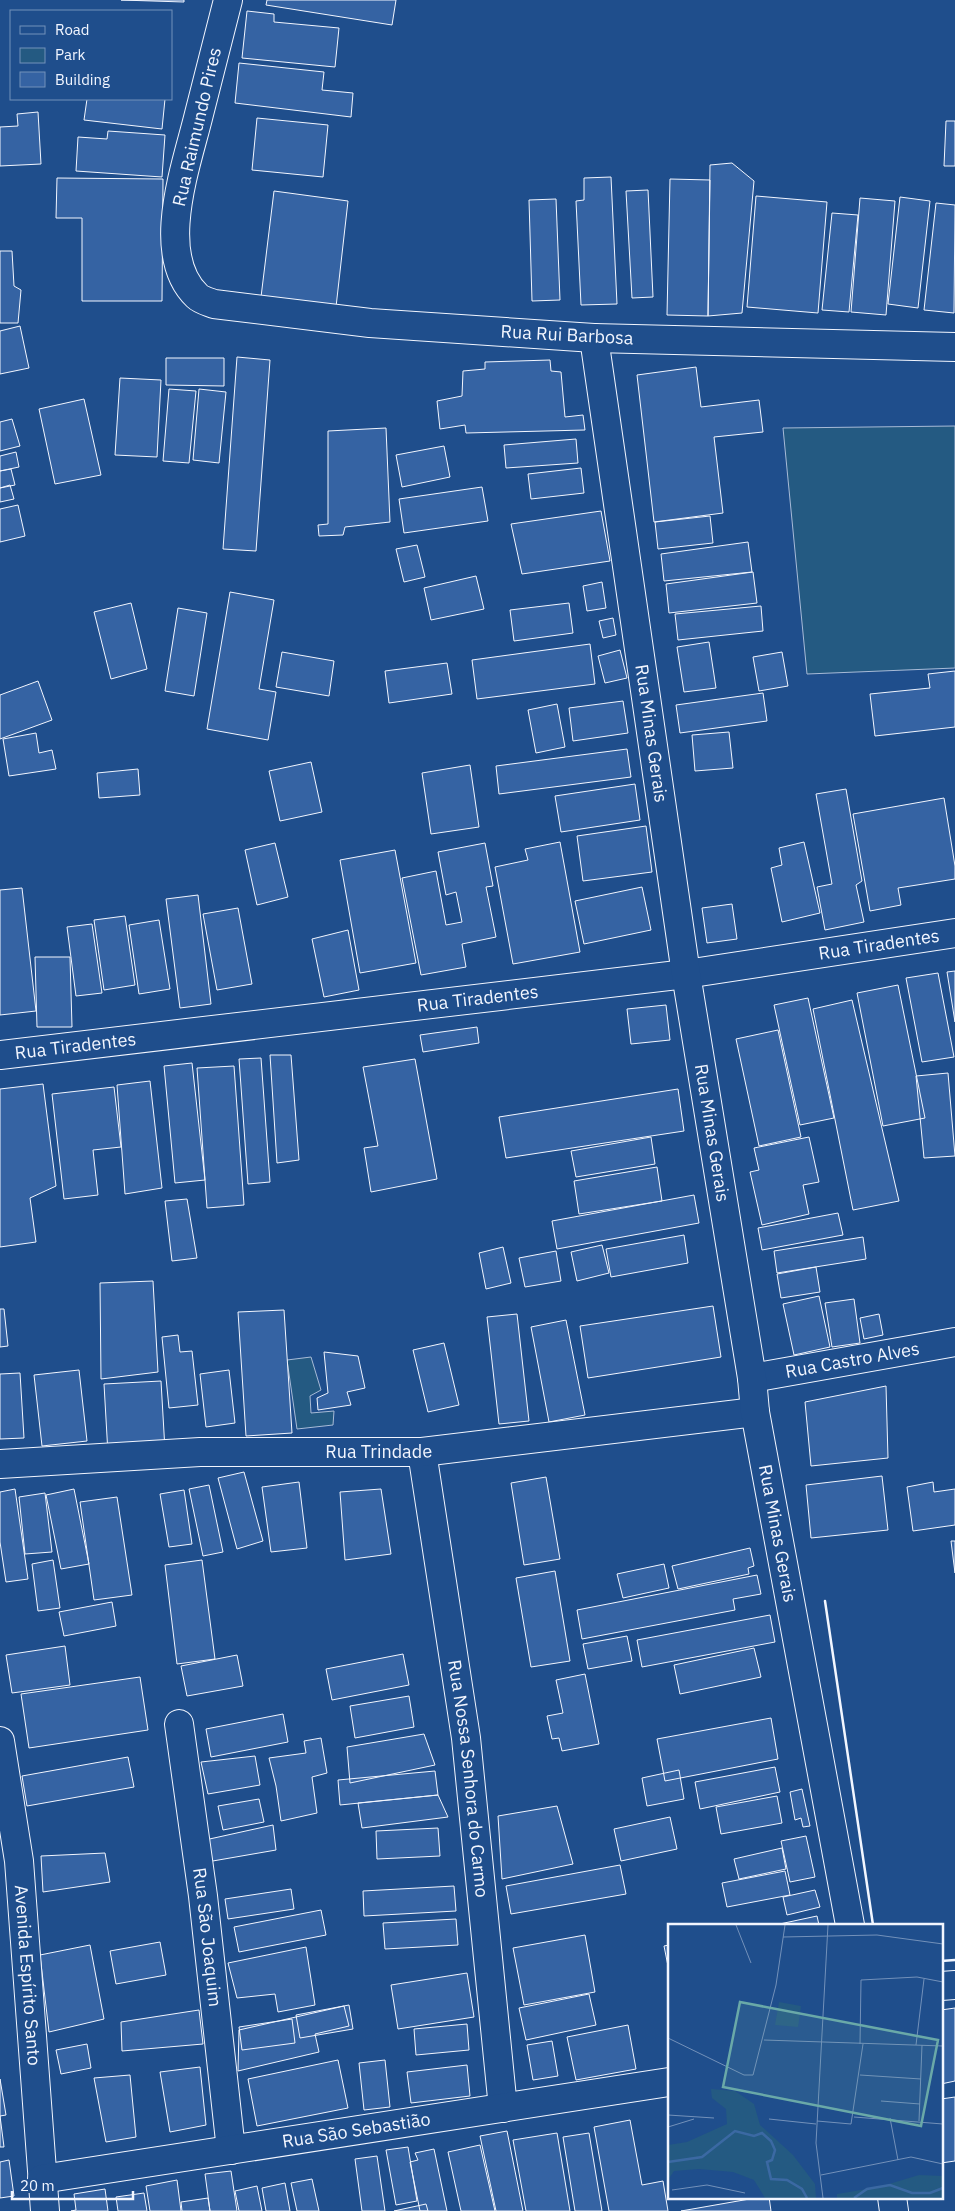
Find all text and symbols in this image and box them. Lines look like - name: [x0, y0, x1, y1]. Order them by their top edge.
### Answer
- legend: [10, 10, 172, 100]
- text: Road: [55, 20, 90, 39]
- text: Park: [55, 45, 85, 64]
- street label: Rua Raimundo Pires: [167, 45, 226, 209]
- text: Building: [55, 70, 110, 89]
- street label: Rua Rui Barbosa: [500, 320, 634, 349]
- street label: Rua Minas Gerais: [630, 663, 673, 804]
- street label: Rua Tiradentes: [817, 924, 941, 965]
- street label: Rua Tiradentes: [416, 980, 540, 1017]
- street label: Rua Tiradentes: [13, 1027, 137, 1064]
- street label: Rua Minas Gerais: [690, 1062, 735, 1203]
- street label: Rua Castro Alves: [783, 1337, 921, 1383]
- street label: Rua Trindade: [325, 1439, 433, 1463]
- street label: Rua Minas Gerais: [754, 1463, 802, 1604]
- street label: Rua Nossa Senhora do Carmo: [443, 1658, 494, 1899]
- street label: Rua São Joaquim: [188, 1866, 227, 2008]
- street label: Avenida Espírito Santo: [10, 1884, 46, 2066]
- inset map: [668, 1924, 942, 2198]
- street label: Rua São Sebastião: [280, 2107, 432, 2153]
- scale bar: [12, 2168, 134, 2200]
- text: 20 m: [20, 2176, 55, 2195]

